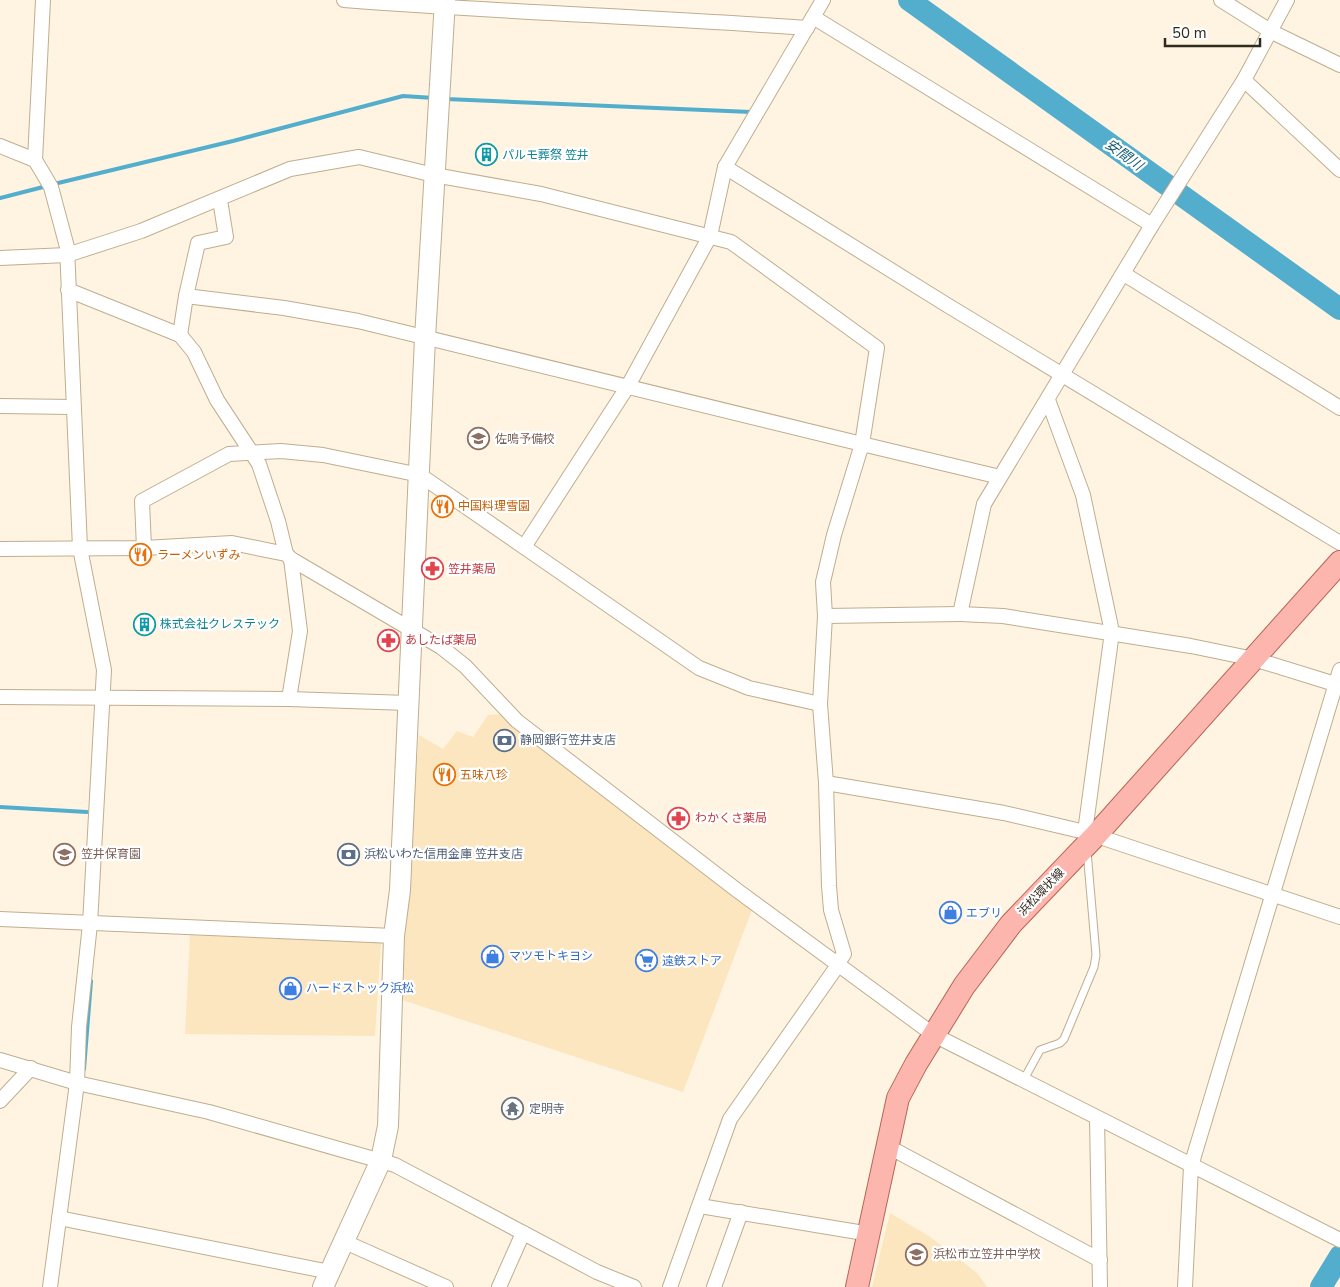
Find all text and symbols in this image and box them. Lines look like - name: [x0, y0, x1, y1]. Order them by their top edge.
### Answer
- scale bar: [1165, 15, 1260, 47]
- text: 50 m: [1172, 23, 1207, 43]
- water label: 安間川: [1101, 135, 1148, 176]
- building icon: パルモ葬祭 笠井: [474, 143, 498, 167]
- place label: パルモ葬祭 笠井: [502, 147, 589, 163]
- school or university icon: 佐鳴予備校: [467, 427, 491, 451]
- place label: 佐鳴予備校: [495, 431, 555, 447]
- restaurant icon: 中国料理雪園: [430, 494, 454, 518]
- place label: 中国料理雪園: [458, 498, 530, 514]
- restaurant icon: ラーメンいずみ: [129, 543, 153, 567]
- place label: ラーメンいずみ: [157, 547, 241, 563]
- pharmacy icon: 笠井薬局: [420, 557, 444, 581]
- place label: 笠井薬局: [448, 561, 496, 577]
- building icon: 株式会社クレステック: [132, 612, 156, 636]
- place label: 株式会社クレステック: [160, 616, 280, 632]
- pharmacy icon: あしたば薬局: [377, 628, 401, 652]
- place label: あしたば薬局: [405, 632, 477, 648]
- bank icon: 静岡銀行笠井支店: [492, 728, 516, 752]
- place label: 静岡銀行笠井支店: [520, 732, 616, 748]
- restaurant icon: 五味八珍: [432, 763, 456, 787]
- place label: 五味八珍: [460, 767, 508, 783]
- pharmacy icon: わかくさ薬局: [667, 806, 691, 830]
- place label: わかくさ薬局: [695, 810, 767, 826]
- school or university icon: 笠井保育園: [53, 842, 77, 866]
- bank icon: 浜松いわた信用金庫 笠井支店: [336, 842, 360, 866]
- place label: 笠井保育園: [81, 846, 141, 862]
- place label: 浜松いわた信用金庫 笠井支店: [364, 846, 523, 862]
- street label: 浜松環状線: [1014, 865, 1068, 919]
- shop icon: エブリ: [938, 901, 962, 925]
- place label: エブリ: [966, 905, 1002, 921]
- shop icon: マツモトキヨシ: [481, 944, 505, 968]
- place label: マツモトキヨシ: [509, 948, 593, 964]
- supermarket icon: 遠鉄ストア: [634, 949, 658, 973]
- place label: 遠鉄ストア: [662, 953, 722, 969]
- shop icon: ハードストック浜松: [278, 976, 302, 1000]
- place label: ハードストック浜松: [306, 980, 414, 996]
- temple icon: 定明寺: [501, 1097, 525, 1121]
- place label: 定明寺: [529, 1101, 565, 1117]
- school or university icon: 浜松市立笠井中学校: [905, 1242, 929, 1266]
- place label: 浜松市立笠井中学校: [933, 1246, 1041, 1262]

